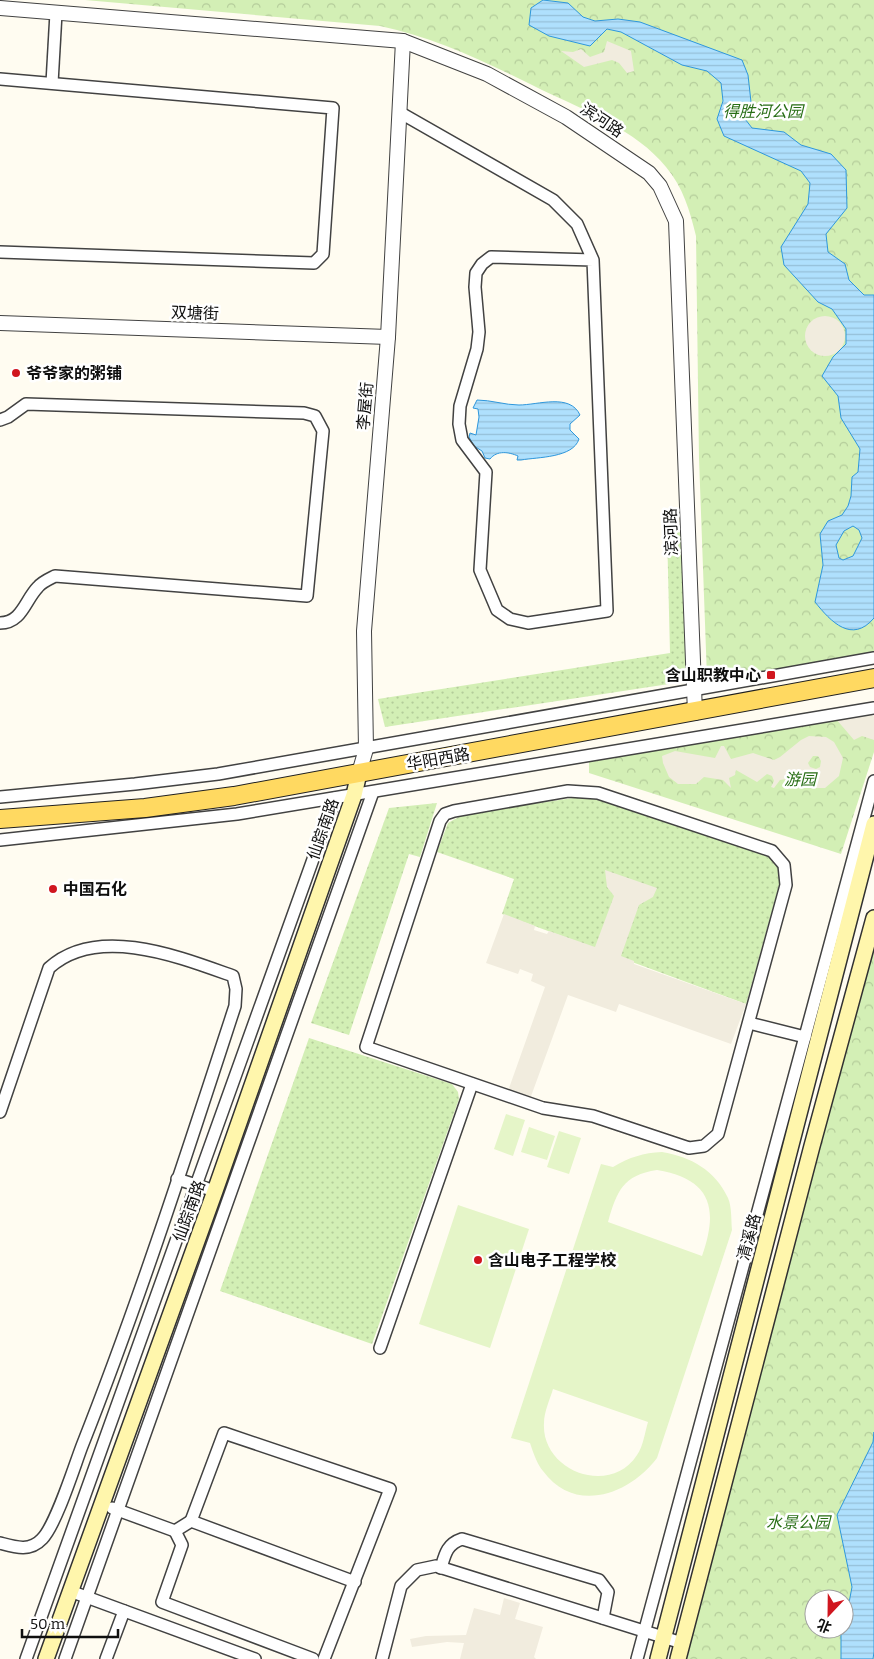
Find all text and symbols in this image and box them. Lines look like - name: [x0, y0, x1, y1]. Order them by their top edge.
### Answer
- street label: 滨河路: [577, 99, 627, 141]
- park label: 得胜河公园: [723, 102, 805, 121]
- street label: 双塘街: [171, 303, 219, 323]
- place label: 爷爷家的粥铺: [26, 364, 122, 383]
- marker: 爷爷家的粥铺: [10, 367, 22, 379]
- street label: 李屋街: [353, 381, 377, 431]
- street label: 滨河路: [661, 508, 681, 556]
- place label: 含山职教中心: [665, 666, 761, 685]
- marker: 含山职教中心: [765, 669, 777, 681]
- street label: 华阳西路: [405, 744, 471, 774]
- park label: 游园: [784, 770, 818, 789]
- street label: 仙踪南路: [304, 796, 342, 862]
- place label: 中国石化: [63, 880, 127, 899]
- marker: 中国石化: [47, 883, 59, 895]
- street label: 仙踪南路: [169, 1178, 209, 1244]
- street label: 清溪路: [734, 1211, 764, 1263]
- place label: 含山电子工程学校: [488, 1251, 617, 1270]
- marker: 含山电子工程学校: [472, 1254, 484, 1266]
- park label: 水景公园: [766, 1513, 832, 1532]
- north arrow: [804, 1589, 854, 1639]
- scale bar: [22, 1606, 119, 1638]
- text: 50 m: [30, 1615, 66, 1633]
- text: 北: [815, 1615, 834, 1636]

